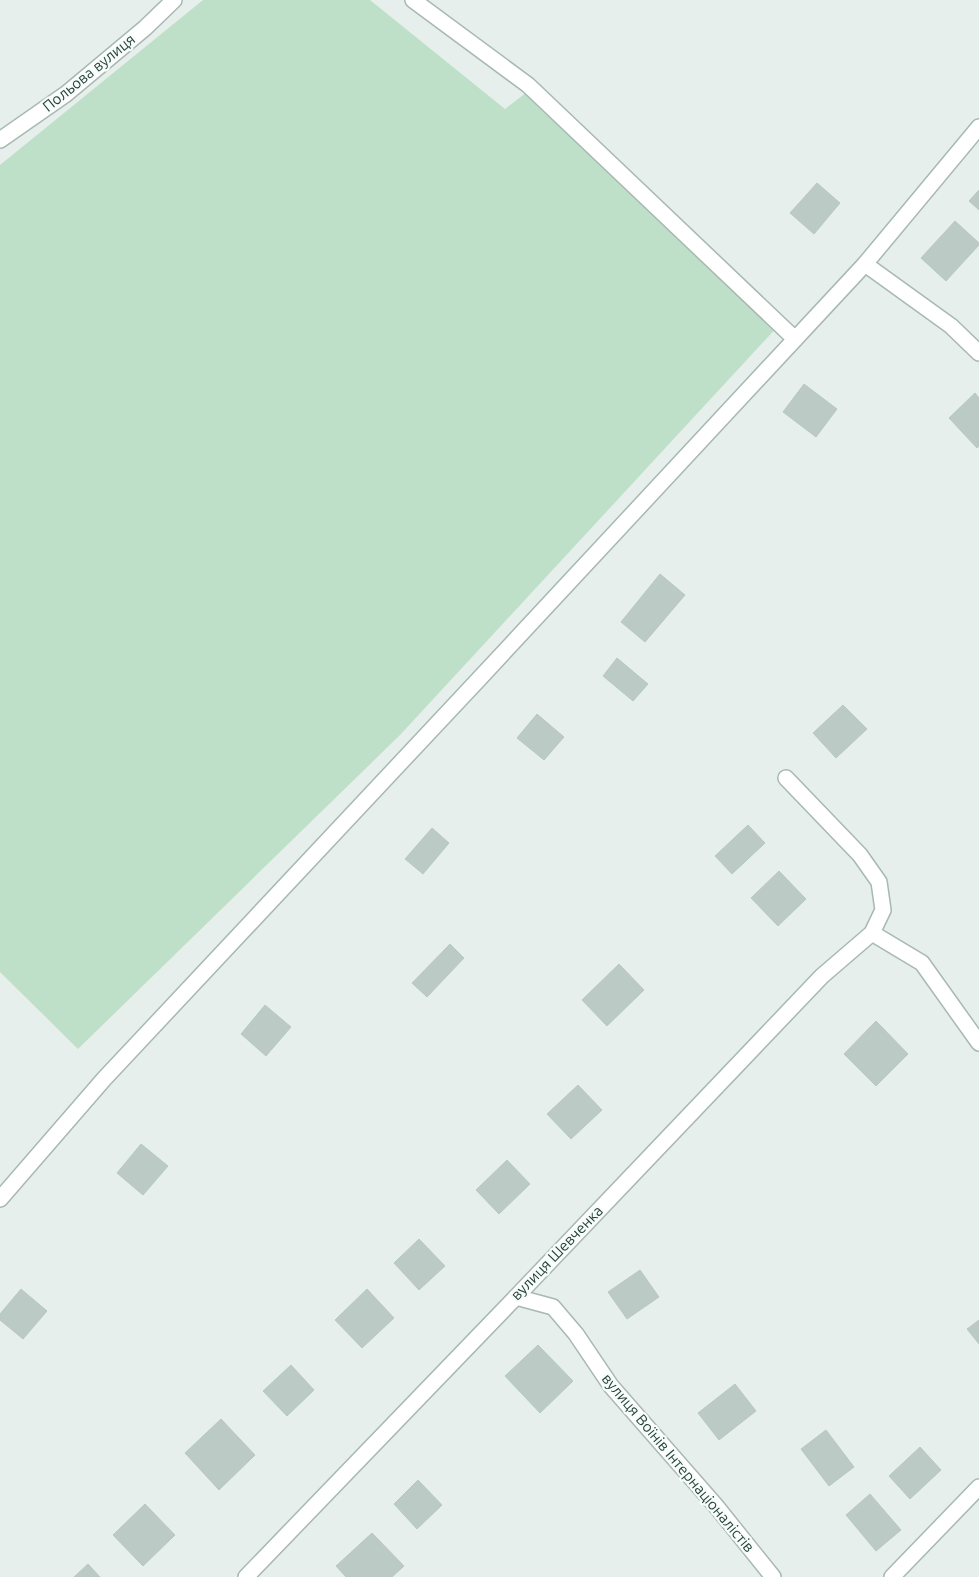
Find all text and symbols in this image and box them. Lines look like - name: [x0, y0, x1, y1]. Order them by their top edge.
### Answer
- street label: Польова вулиця: [39, 30, 138, 115]
- street label: вулиця Шевченка: [507, 1202, 606, 1303]
- street label: вулиця Воїнів Інтернаціоналістів: [599, 1370, 758, 1555]

